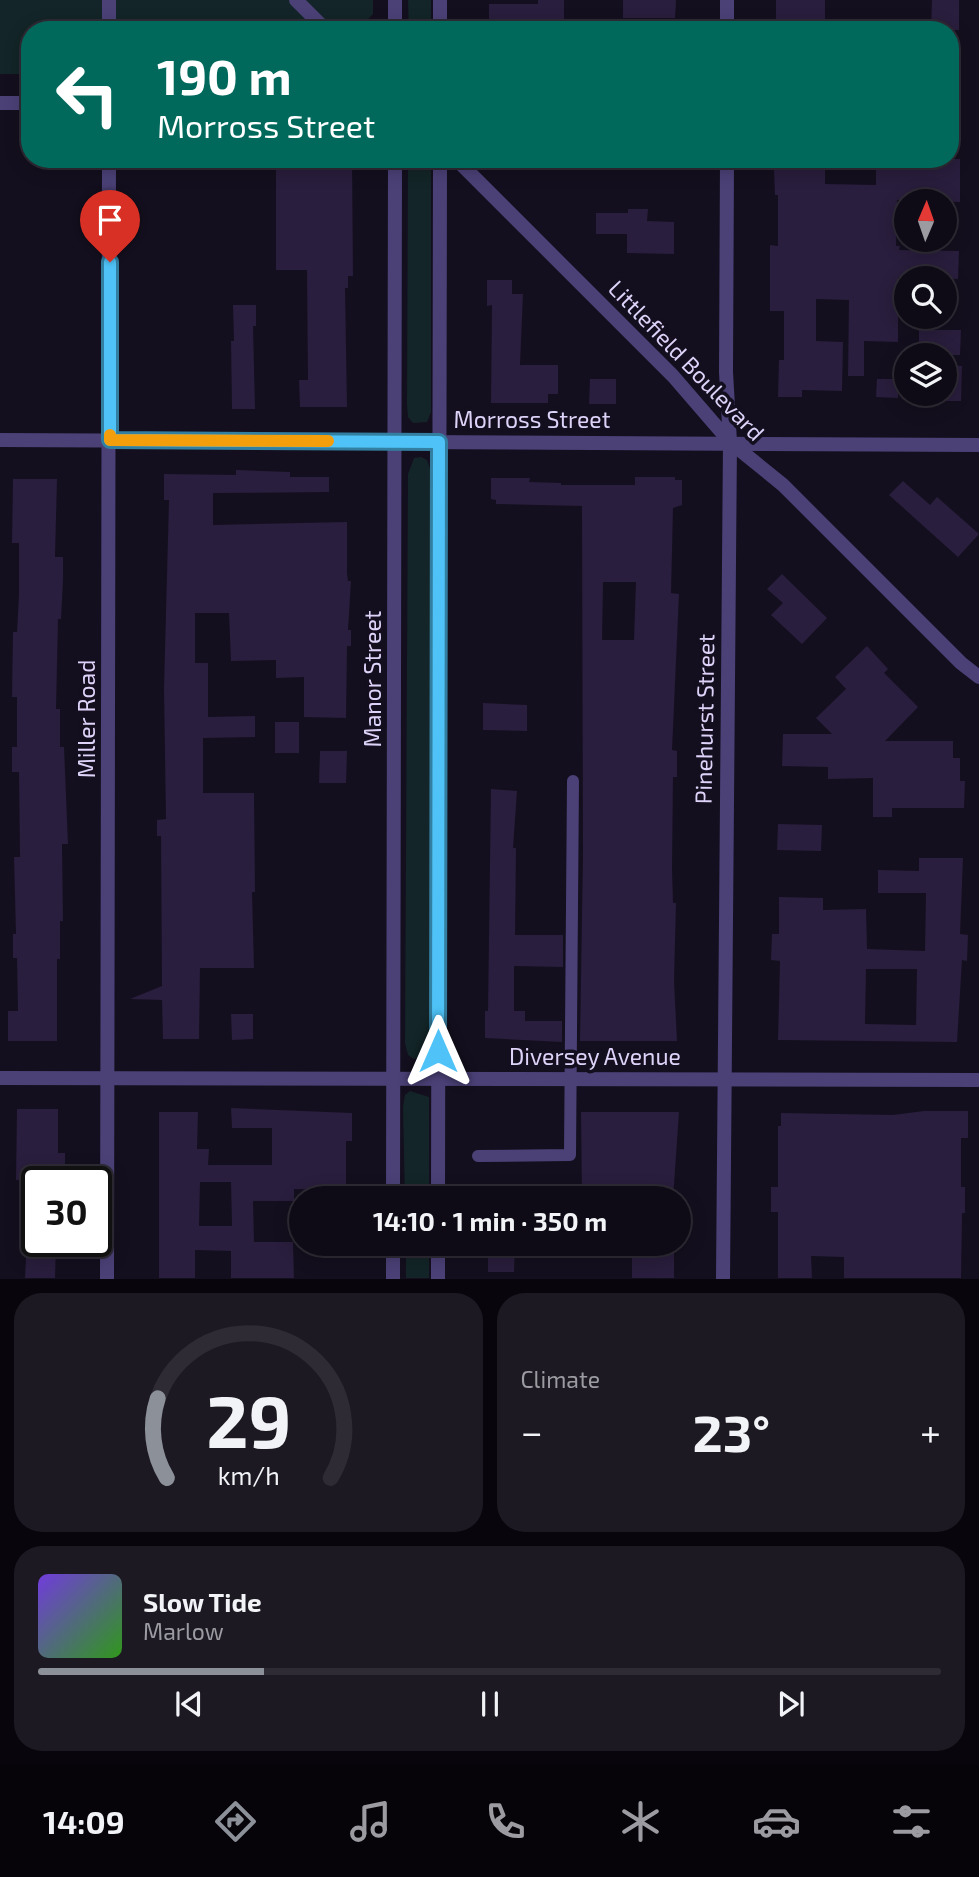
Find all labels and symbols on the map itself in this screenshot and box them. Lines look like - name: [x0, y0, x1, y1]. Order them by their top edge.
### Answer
- north arrow: [894, 189, 957, 252]
- pin: [80, 190, 140, 262]
- street label: Littlefield Boulevard: [603, 274, 771, 446]
- street label: Morross Street: [454, 405, 611, 433]
- street label: Manor Street: [358, 610, 386, 748]
- street label: Pinehurst Street: [689, 633, 719, 804]
- street label: Miller Road: [72, 660, 100, 778]
- position arrow: [401, 1014, 475, 1088]
- street label: Diversey Avenue: [509, 1042, 681, 1070]
- speed limit sign: 30: [21, 1166, 112, 1257]

